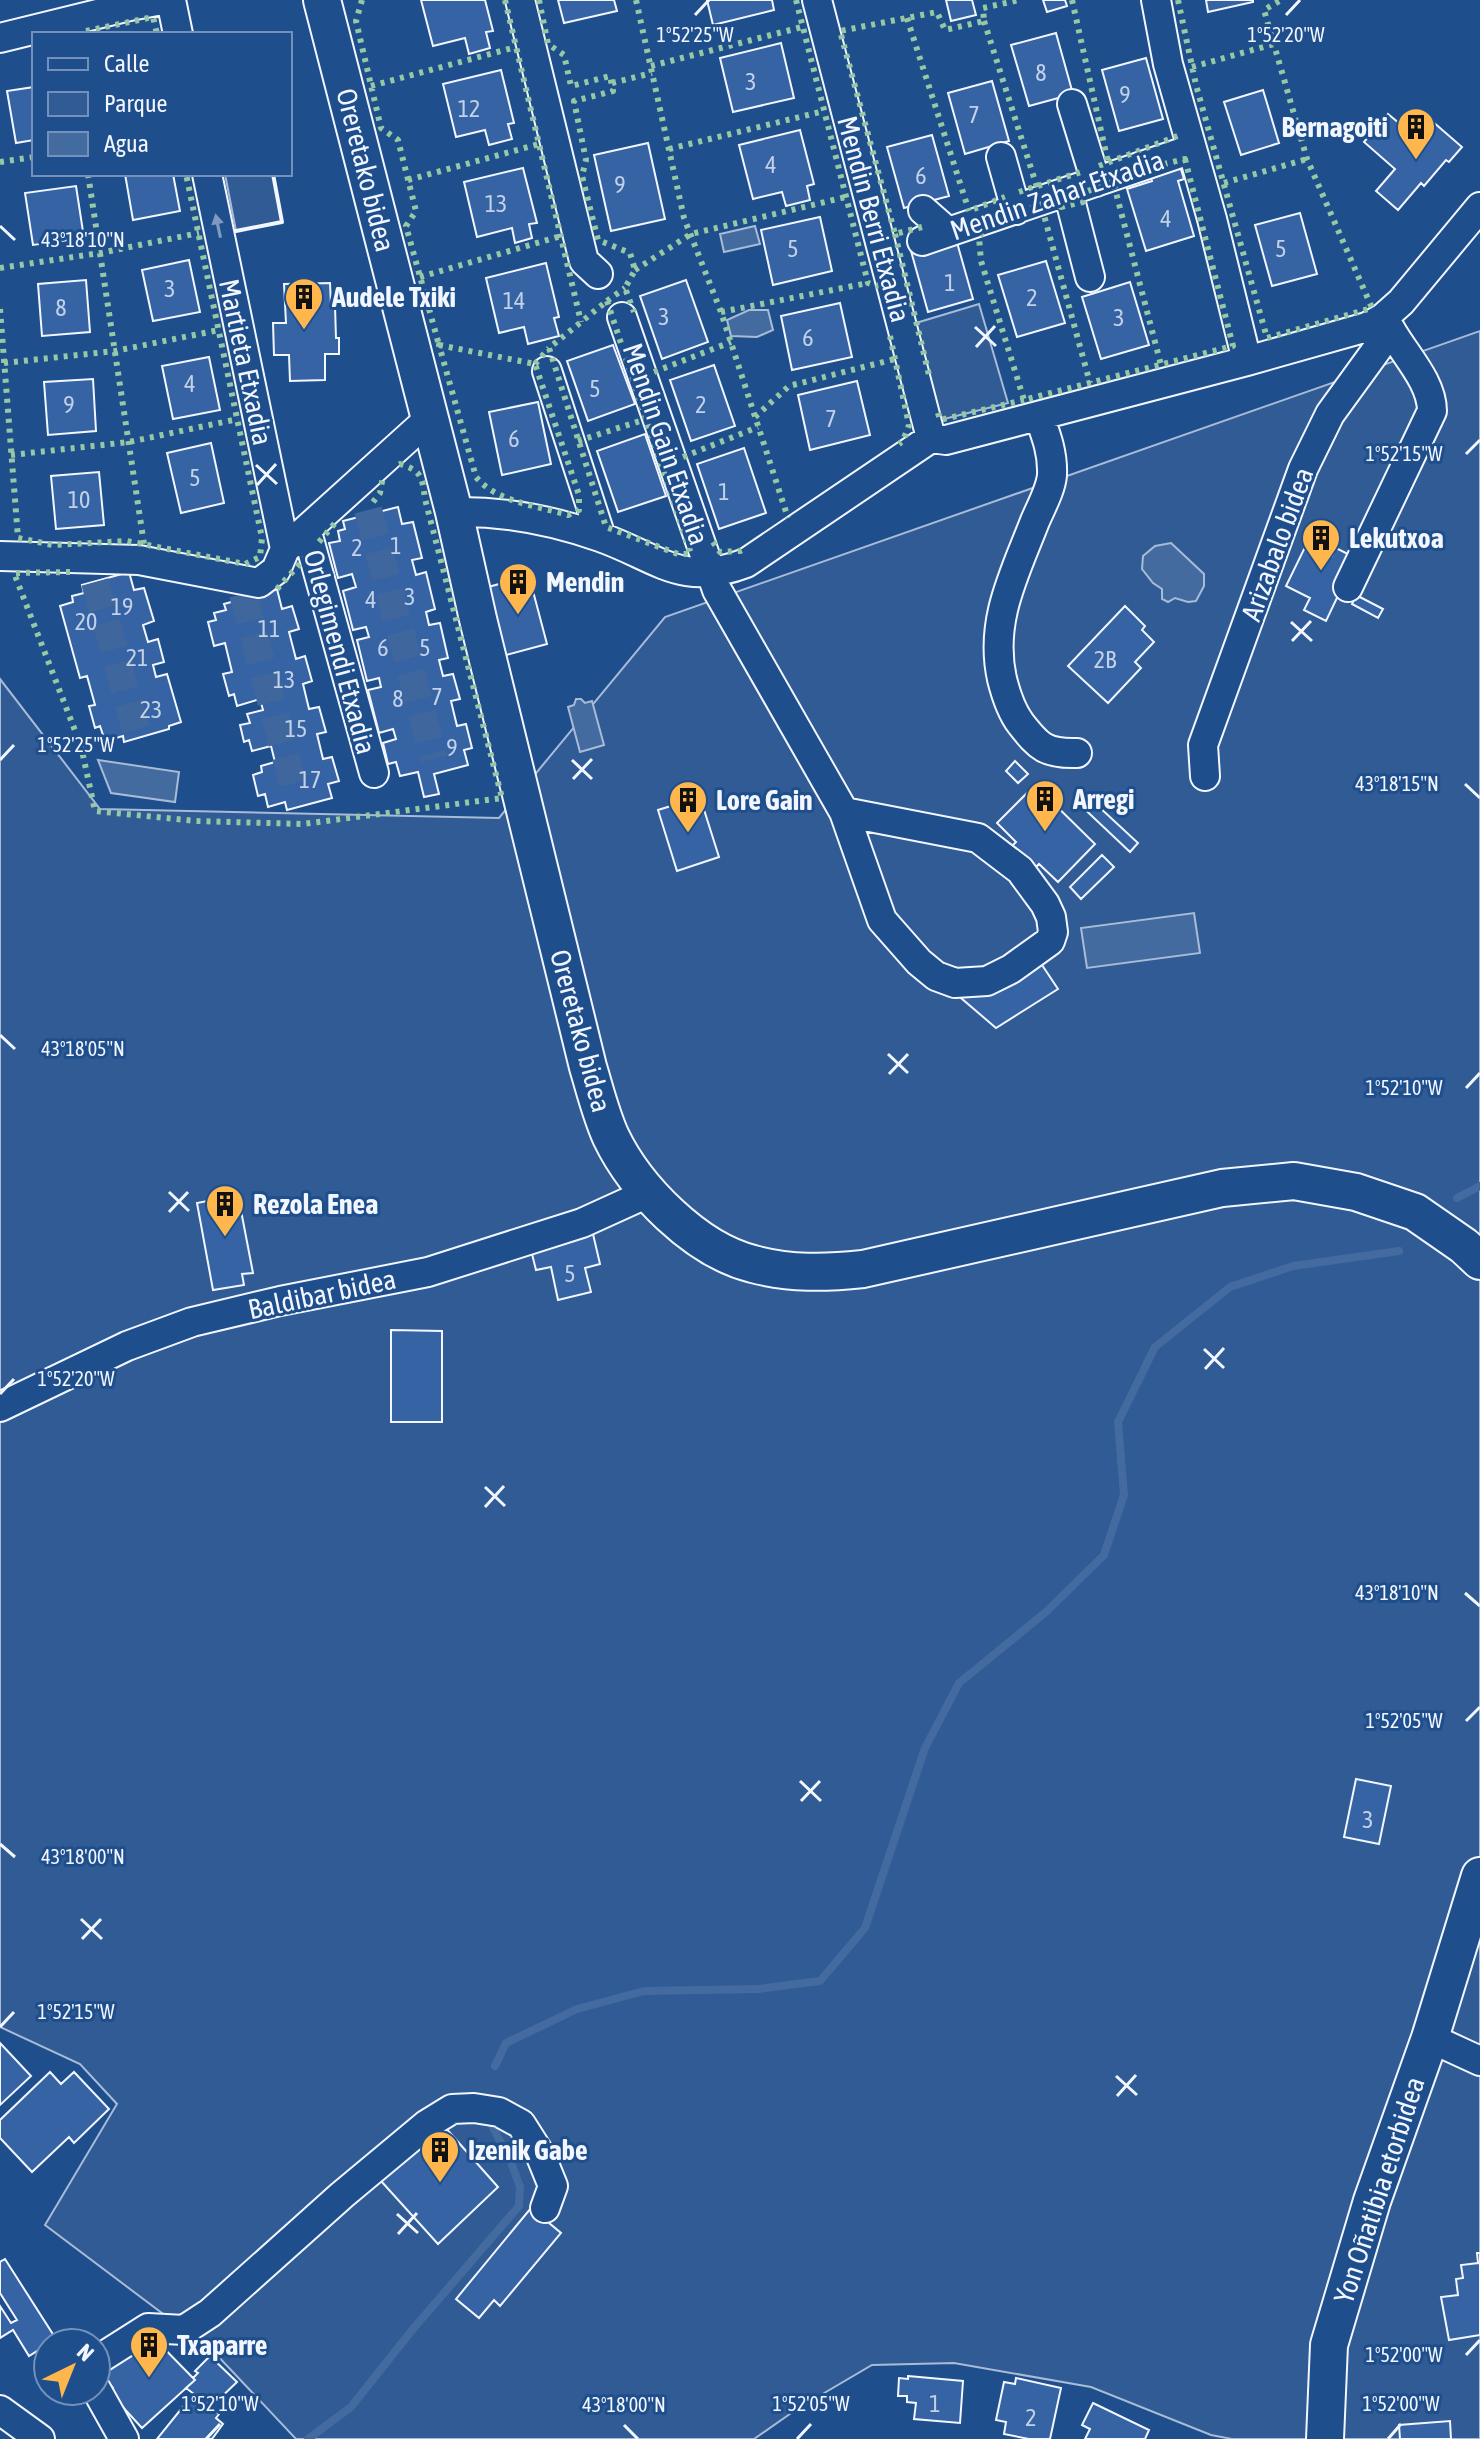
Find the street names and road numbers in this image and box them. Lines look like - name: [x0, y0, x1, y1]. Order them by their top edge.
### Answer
- street label: Oreretako bidea: [330, 85, 402, 255]
- street label: Mendin Berri Etxadia: [831, 112, 917, 326]
- street label: Mendin Zahar Etxadia: [946, 143, 1168, 247]
- street label: Martieta Etxadia: [213, 276, 279, 448]
- street label: Mendin Gain Etxadia: [617, 339, 715, 549]
- street label: Arizabalo bidea: [1234, 463, 1320, 625]
- street label: Orlegimendi Etxadia: [297, 546, 383, 758]
- street label: Oreretako bidea: [544, 946, 618, 1116]
- street label: Baldibar bidea: [245, 1263, 399, 1325]
- street label: Yon Oñatibia etorbidea: [1327, 2073, 1431, 2307]

